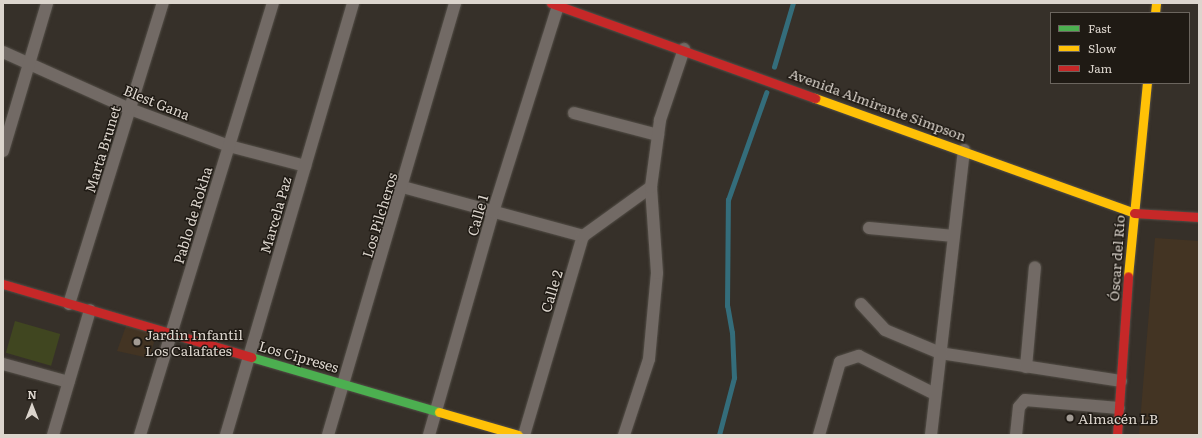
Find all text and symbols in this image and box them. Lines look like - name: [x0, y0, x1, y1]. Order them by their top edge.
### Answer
- legend: [1050, 12, 1190, 84]
- text: Fast: [1088, 19, 1111, 37]
- text: Slow: [1088, 39, 1116, 57]
- text: Jam: [1088, 59, 1112, 77]
- street label: Avenida Almirante Simpson: [787, 64, 969, 144]
- street label: Blest Gana: [121, 81, 193, 123]
- street label: Marta Brunet: [81, 103, 123, 195]
- street label: Pablo de Rokha: [169, 164, 215, 266]
- street label: Los Pilcheros: [358, 171, 400, 259]
- street label: Marcela Paz: [256, 175, 294, 255]
- street label: Calle 1: [463, 192, 491, 238]
- street label: Óscar del Río: [1105, 214, 1127, 302]
- street label: Calle 2: [537, 268, 565, 314]
- place label: Jardin Infantil Los Calafates: [145, 326, 243, 358]
- marker: Jardin Infantil Los Calafates: [132, 337, 142, 347]
- street label: Los Cipreses: [257, 337, 341, 375]
- north arrow: [12, 386, 52, 426]
- text: N: [27, 386, 37, 402]
- place label: Almacén LB: [1078, 410, 1158, 426]
- marker: Almacén LB: [1065, 413, 1075, 423]

